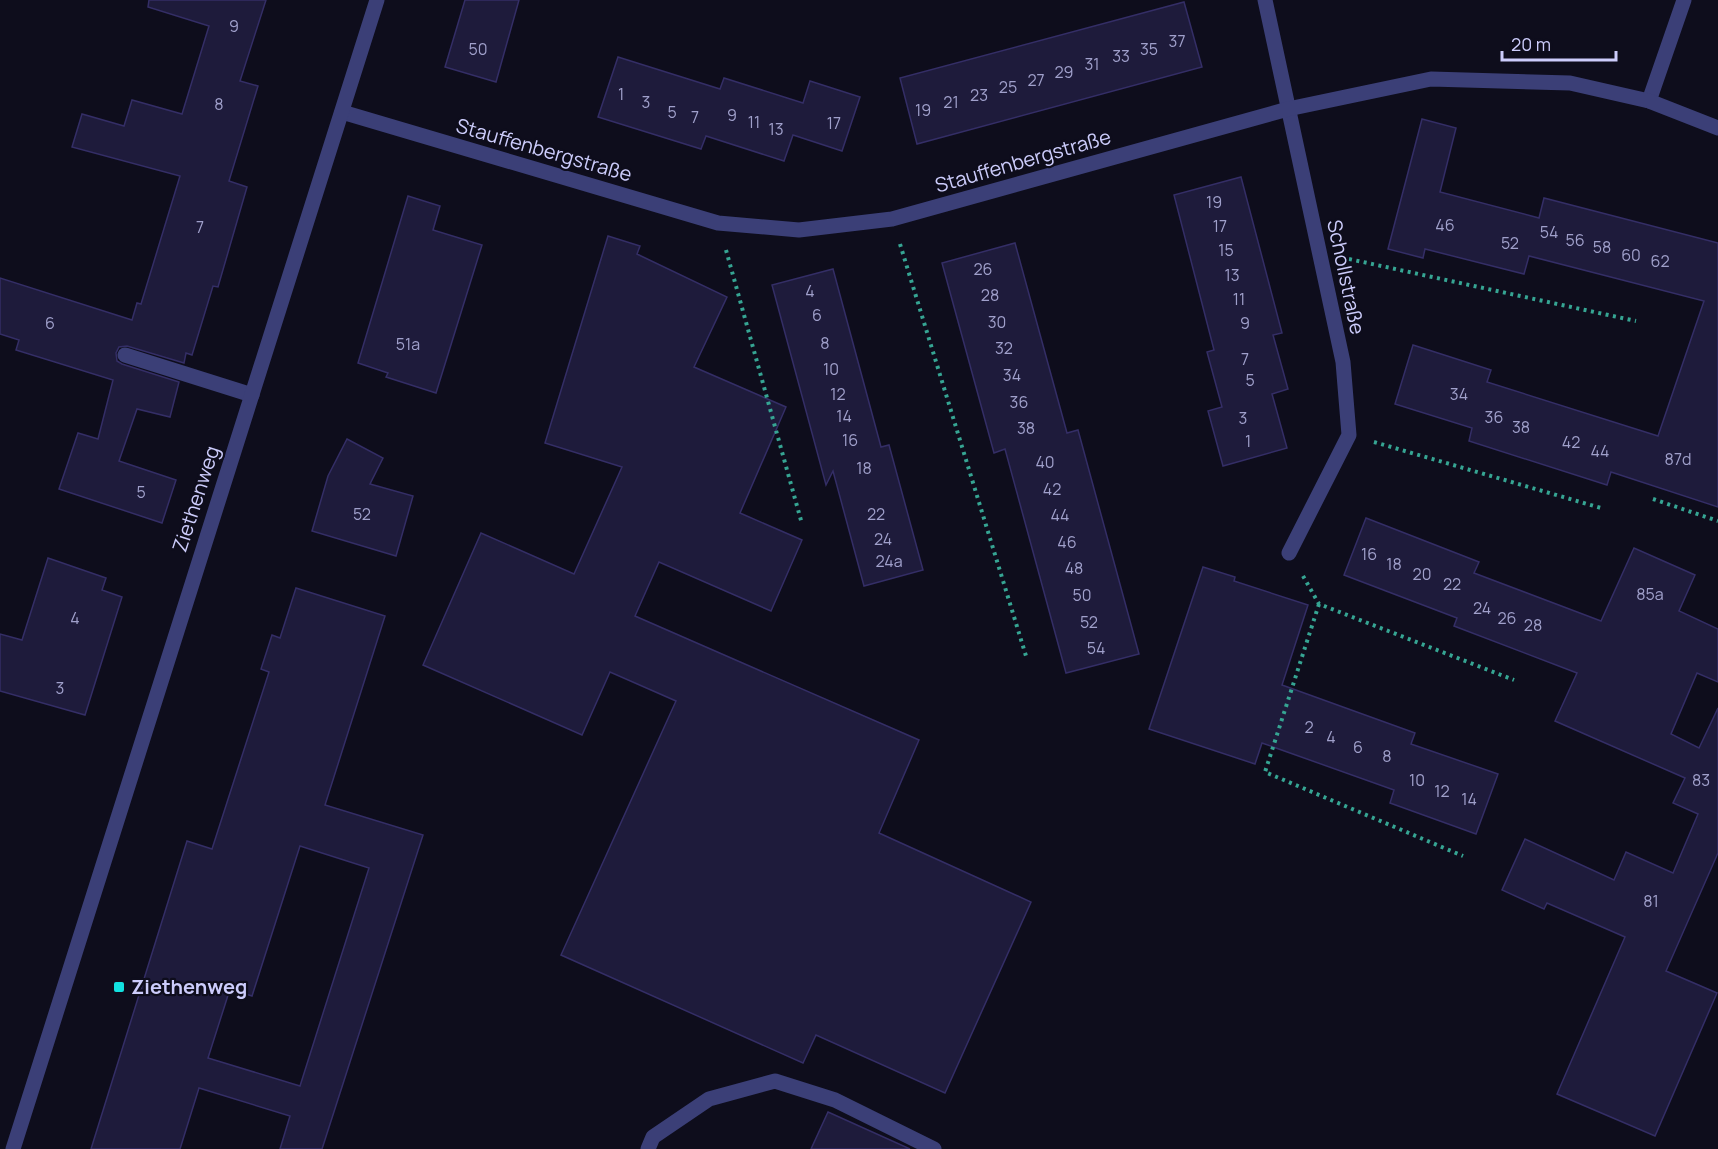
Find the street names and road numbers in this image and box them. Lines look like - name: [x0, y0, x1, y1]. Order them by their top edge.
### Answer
- street label: Stauffenbergstraße: [453, 111, 635, 188]
- street label: Stauffenbergstraße: [932, 122, 1114, 199]
- street label: Schollstraße: [1321, 217, 1372, 337]
- street label: Ziethenweg: [166, 442, 225, 555]

